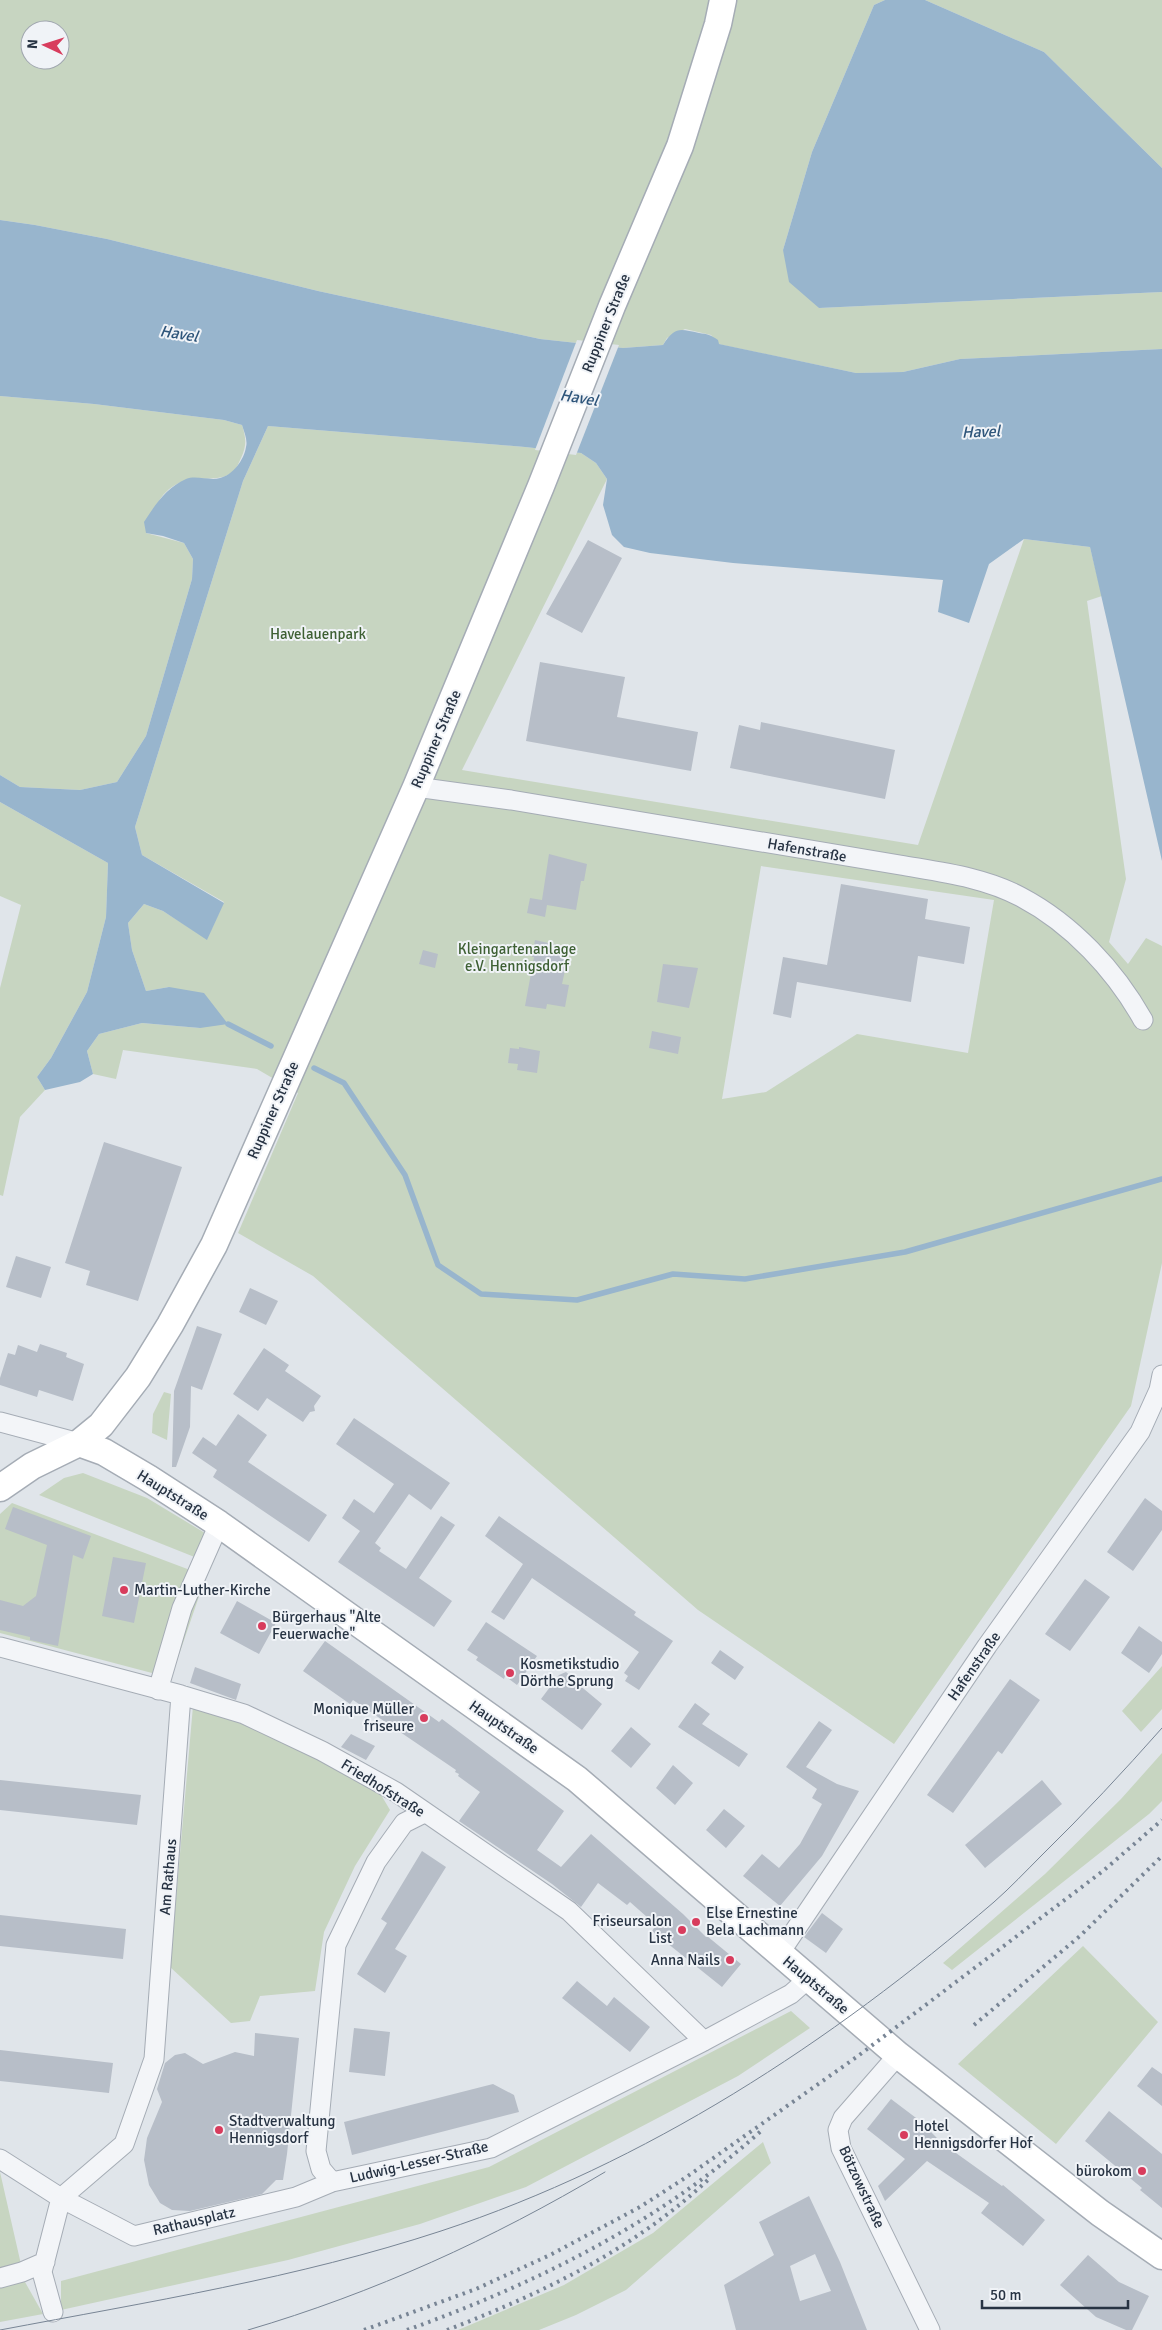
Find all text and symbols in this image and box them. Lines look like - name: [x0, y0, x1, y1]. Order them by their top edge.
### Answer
- north arrow: [20, 20, 70, 70]
- text: N: [24, 39, 41, 50]
- street label: Ruppiner Straße: [578, 271, 634, 375]
- water label: Havel: [158, 321, 201, 347]
- water label: Havel: [558, 385, 601, 411]
- water label: Havel: [961, 421, 1002, 443]
- park label: Havelauenpark: [270, 625, 367, 643]
- street label: Ruppiner Straße: [407, 687, 465, 791]
- street label: Hafenstraße: [766, 834, 848, 866]
- park label: Kleingartenanlage e.V. Hennigsdorf: [458, 940, 576, 975]
- street label: Ruppiner Straße: [243, 1058, 303, 1162]
- street label: Hauptstraße: [134, 1466, 212, 1524]
- place label: Martin-Luther-Kirche: [134, 1581, 271, 1599]
- marker: Martin-Luther-Kirche: [118, 1584, 130, 1596]
- place label: Bürgerhaus "Alte Feuerwache": [272, 1608, 381, 1643]
- marker: Bürgerhaus "Alte Feuerwache": [256, 1620, 268, 1632]
- street label: Hafenstraße: [944, 1628, 1004, 1704]
- place label: Kosmetikstudio Dörthe Sprung: [520, 1655, 619, 1690]
- marker: Kosmetikstudio Dörthe Sprung: [504, 1667, 516, 1679]
- street label: Hauptstraße: [466, 1696, 542, 1758]
- place label: Monique Müller friseure: [313, 1700, 414, 1735]
- marker: Monique Müller friseure: [418, 1712, 430, 1724]
- street label: Friedhofstraße: [338, 1755, 428, 1821]
- street label: Am Rathaus: [156, 1838, 180, 1916]
- place label: Else Ernestine Bela Lachmann: [706, 1904, 804, 1939]
- place label: Friseursalon List: [592, 1912, 672, 1947]
- marker: Else Ernestine Bela Lachmann: [690, 1916, 702, 1928]
- marker: Friseursalon List: [676, 1924, 688, 1936]
- place label: Anna Nails: [651, 1951, 720, 1969]
- street label: Hauptstraße: [779, 1952, 853, 2018]
- marker: Anna Nails: [724, 1954, 736, 1966]
- place label: Stadtverwaltung Hennigsdorf: [229, 2112, 336, 2147]
- place label: Hotel Hennigsdorfer Hof: [914, 2117, 1033, 2152]
- marker: Stadtverwaltung Hennigsdorf: [213, 2124, 225, 2136]
- marker: Hotel Hennigsdorfer Hof: [898, 2129, 910, 2141]
- street label: Ludwig-Lesser-Straße: [348, 2137, 490, 2187]
- street label: Bötzowstraße: [835, 2143, 889, 2231]
- place label: bürokom: [1076, 2162, 1132, 2180]
- marker: bürokom: [1136, 2165, 1148, 2177]
- street label: Rathausplatz: [151, 2203, 237, 2239]
- scale bar: [982, 2278, 1128, 2310]
- text: 50 m: [990, 2286, 1021, 2304]

